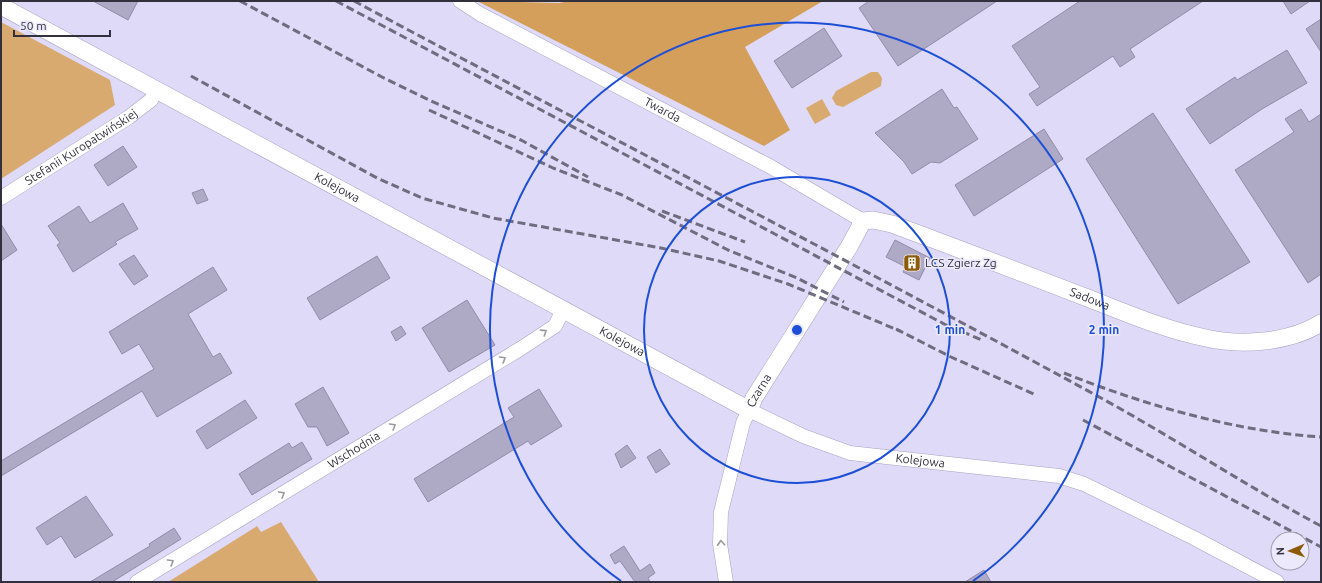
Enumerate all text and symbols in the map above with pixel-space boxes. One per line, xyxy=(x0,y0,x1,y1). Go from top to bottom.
scale bar xyxy=(14,12,110,38)
text: 50 m xyxy=(20,19,47,32)
street label: Twarda xyxy=(642,95,683,124)
street label: Stefanii Kuropatwińskiej xyxy=(22,106,140,187)
street label: Kolejowa xyxy=(313,170,362,205)
building icon: LCS Zgierz Zg xyxy=(902,253,922,273)
place label: LCS Zgierz Zg xyxy=(925,256,997,269)
street label: Sadowa xyxy=(1068,285,1112,312)
centre of rings xyxy=(790,323,804,337)
text: 1 min xyxy=(935,323,965,336)
text: 2 min xyxy=(1089,323,1119,336)
street label: Kolejowa xyxy=(598,324,647,359)
one-way arrow xyxy=(540,330,547,337)
one-way arrow xyxy=(499,356,506,363)
street label: Czarna xyxy=(744,371,774,409)
one-way arrow xyxy=(388,424,395,431)
street label: Wschodnia xyxy=(325,429,382,470)
street label: Kolejowa xyxy=(895,451,945,469)
one-way arrow xyxy=(277,492,284,499)
north arrow xyxy=(1270,531,1310,571)
one-way arrow xyxy=(716,540,725,546)
text: N xyxy=(1274,547,1286,556)
one-way arrow xyxy=(167,559,174,566)

